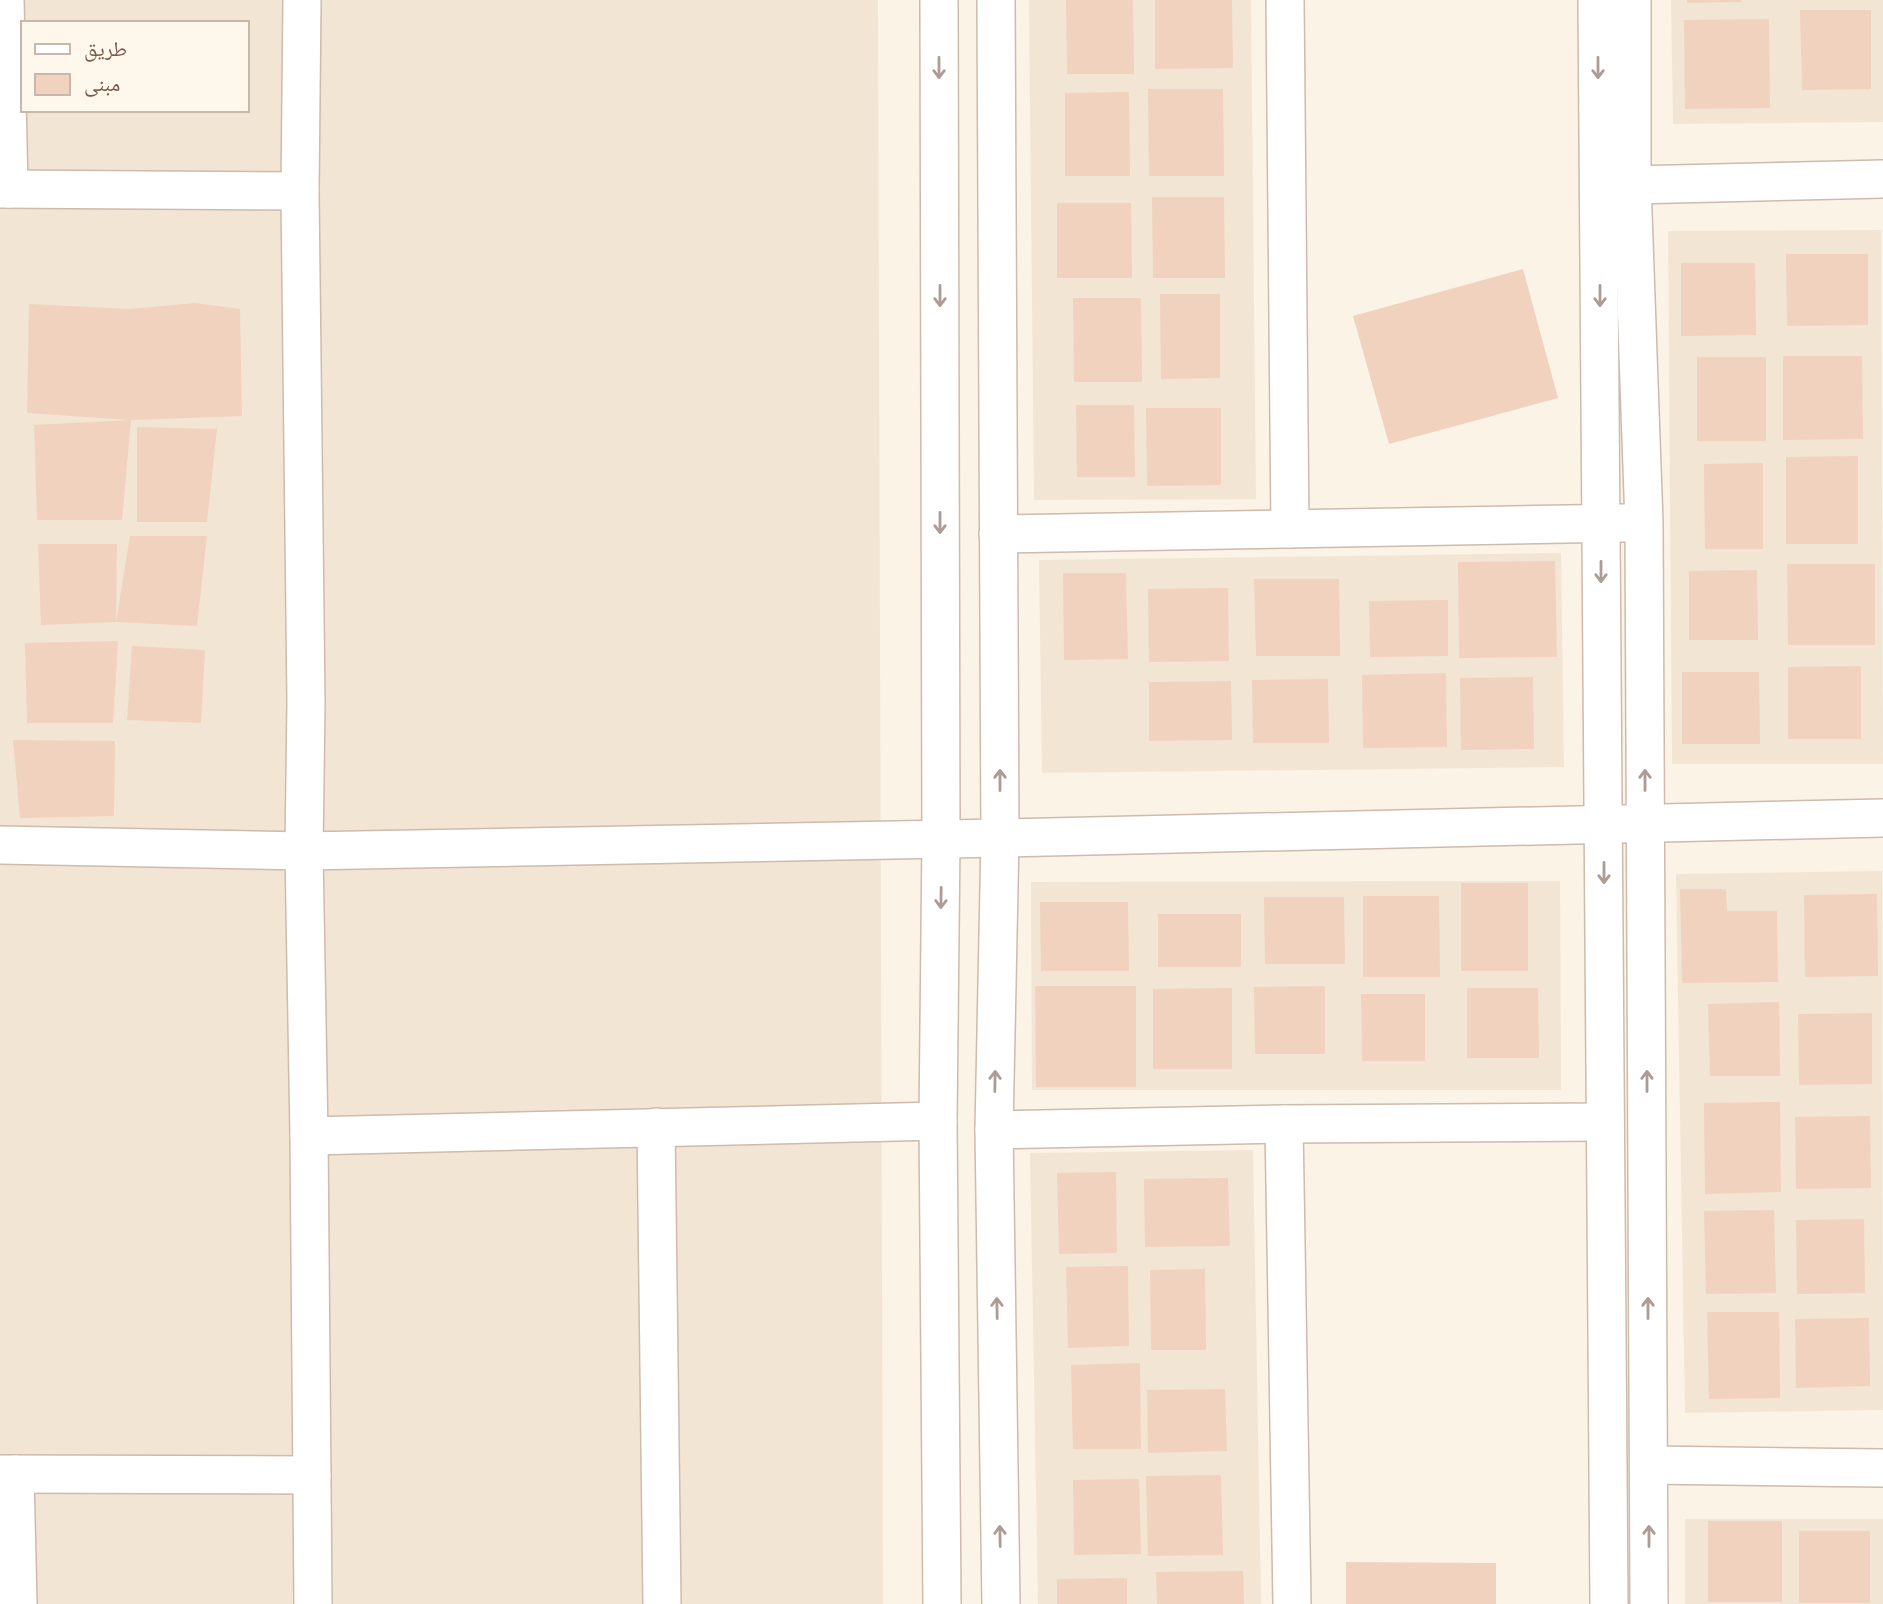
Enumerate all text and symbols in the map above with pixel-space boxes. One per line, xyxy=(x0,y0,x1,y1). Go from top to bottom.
legend xyxy=(21,21,248,112)
text: طريق xyxy=(84,35,127,62)
one-way arrow xyxy=(932,56,946,79)
one-way arrow xyxy=(1591,56,1605,79)
text: مبنى xyxy=(84,70,120,97)
one-way arrow xyxy=(933,284,947,307)
one-way arrow xyxy=(1593,284,1606,307)
one-way arrow xyxy=(933,511,947,534)
one-way arrow xyxy=(1595,560,1608,583)
one-way arrow xyxy=(993,769,1006,792)
one-way arrow xyxy=(1638,769,1652,792)
one-way arrow xyxy=(1597,861,1610,884)
one-way arrow xyxy=(934,886,948,909)
one-way arrow xyxy=(988,1070,1001,1093)
one-way arrow xyxy=(1640,1070,1653,1093)
one-way arrow xyxy=(990,1297,1003,1320)
one-way arrow xyxy=(1641,1297,1655,1320)
one-way arrow xyxy=(993,1525,1007,1548)
one-way arrow xyxy=(1642,1525,1656,1548)

